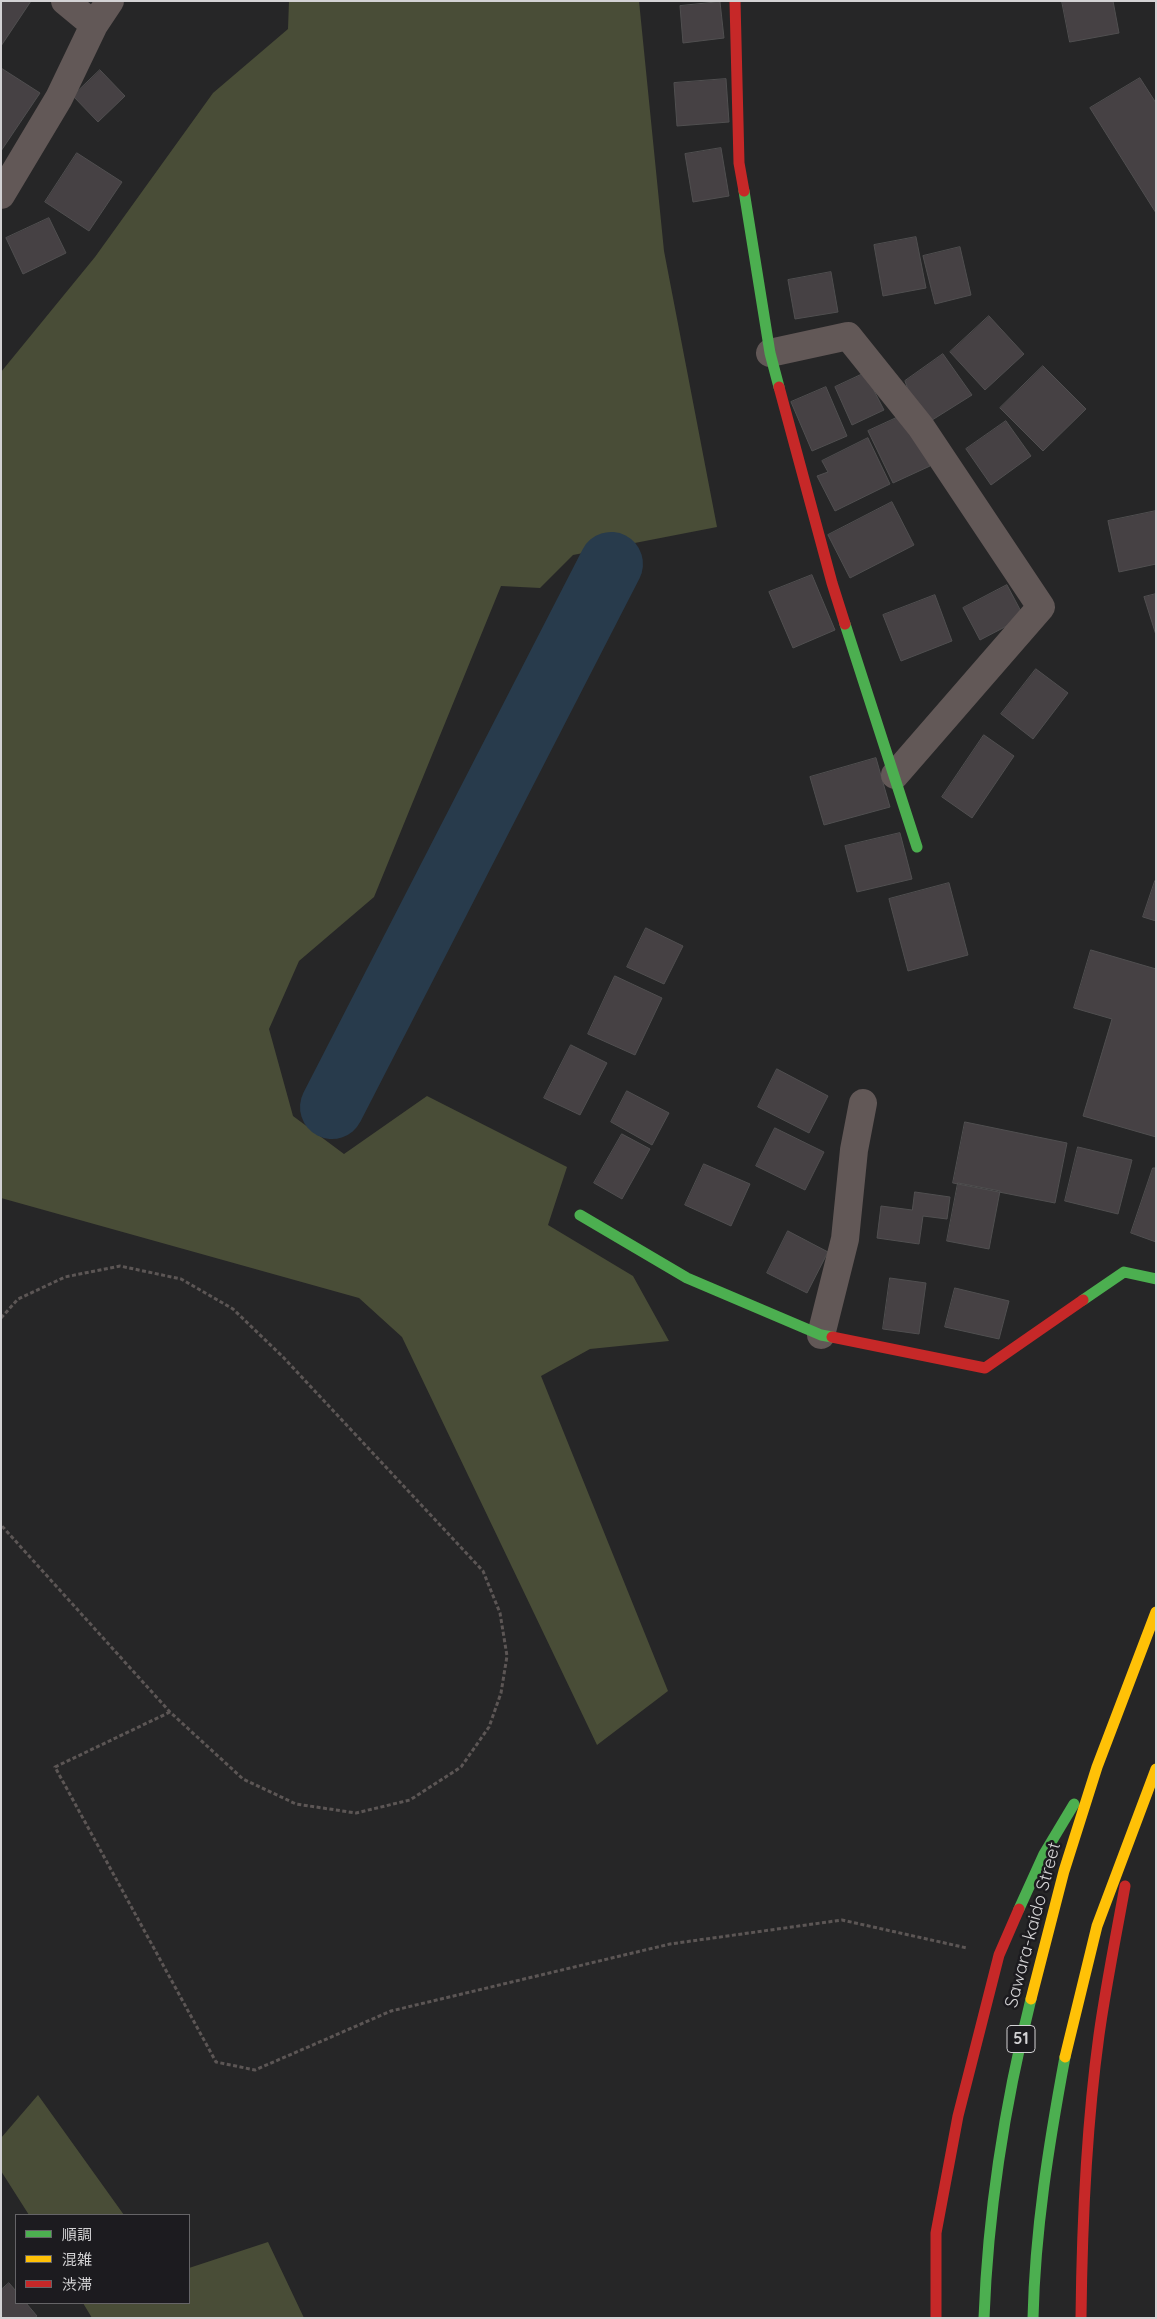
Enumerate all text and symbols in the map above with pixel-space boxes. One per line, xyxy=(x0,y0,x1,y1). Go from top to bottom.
street label: Sawara-kaido Street xyxy=(1001,1840,1065,2010)
road number: 51 xyxy=(1007,2026,1035,2052)
legend xyxy=(15,2214,190,2304)
text: 順調 xyxy=(62,2225,92,2244)
text: 混雑 xyxy=(62,2250,92,2269)
text: 渋滞 xyxy=(62,2275,92,2294)

